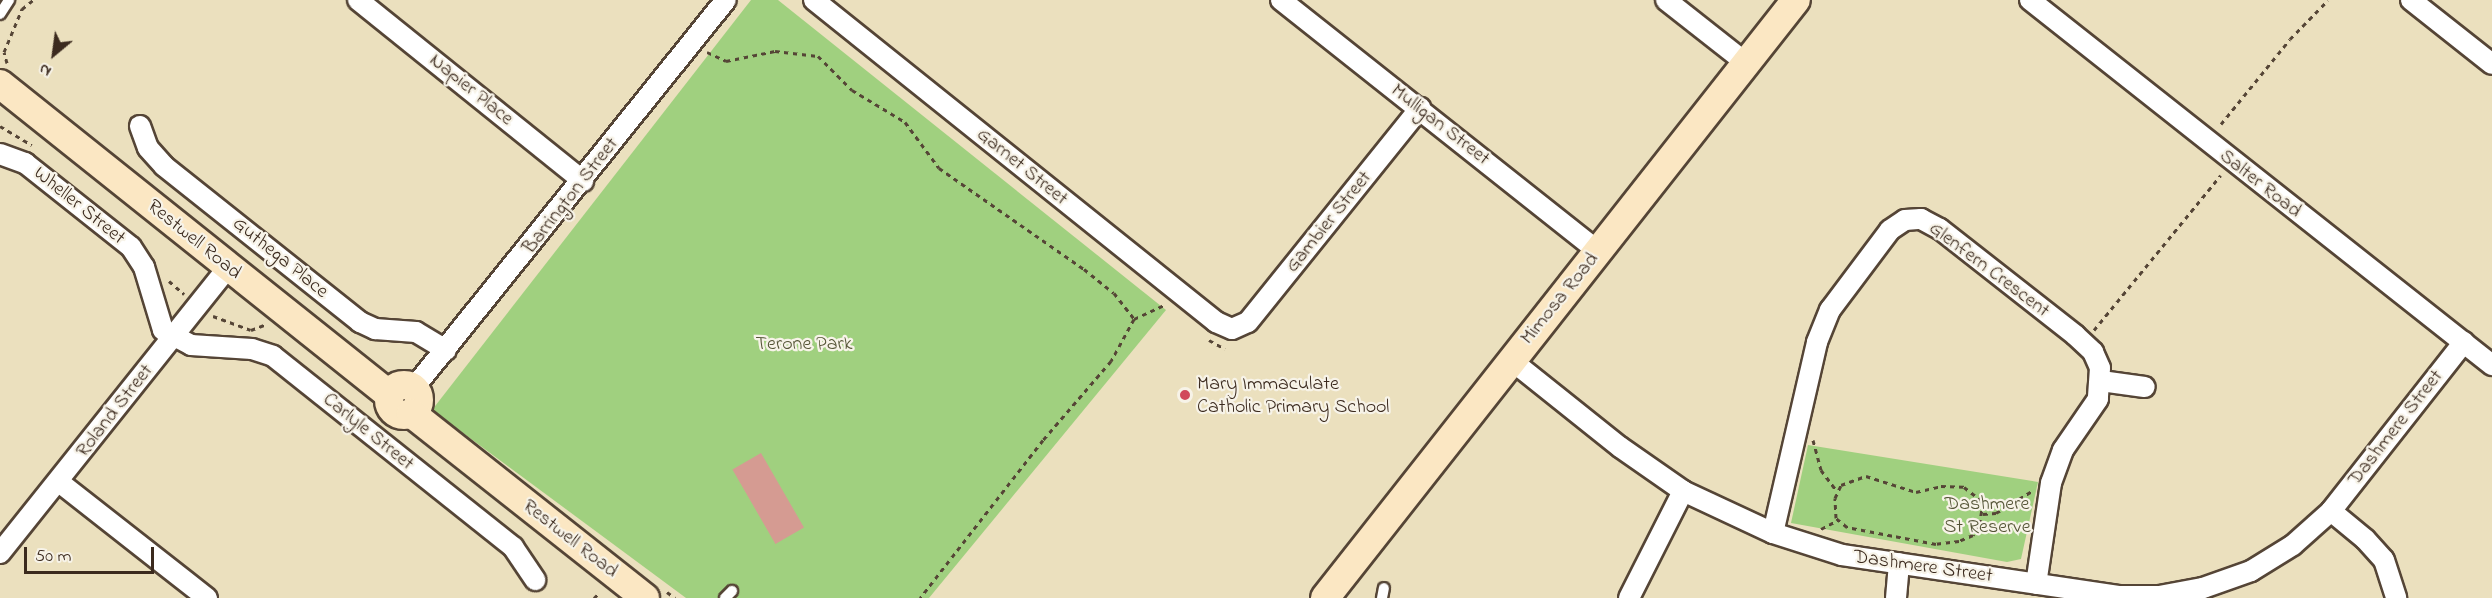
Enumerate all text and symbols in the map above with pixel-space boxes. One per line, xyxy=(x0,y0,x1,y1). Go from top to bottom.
north arrow xyxy=(24,24,84,84)
street label: Napier Place xyxy=(424,49,518,131)
text: N xyxy=(35,57,56,83)
street label: Mulligan Street xyxy=(1386,79,1494,171)
street label: Garnet Street xyxy=(972,123,1072,211)
street label: Barrington Street xyxy=(518,133,624,259)
street label: Salter Road xyxy=(2214,145,2306,223)
street label: Wheller Street xyxy=(28,162,130,250)
street label: Gambier Street xyxy=(1281,166,1377,278)
street label: Restwell Road xyxy=(142,195,246,285)
street label: Guthega Place xyxy=(227,212,333,304)
street label: Glenfern Crescent xyxy=(1924,217,2054,323)
street label: Mimosa Road xyxy=(1516,248,1604,350)
park label: Terone Park xyxy=(756,332,852,356)
street label: Roland Street xyxy=(71,360,159,462)
street label: Dashmere Street xyxy=(2343,365,2449,491)
place label: Mary Immaculate Catholic Primary School xyxy=(1197,372,1389,419)
street label: Carlyle Street xyxy=(318,388,418,476)
marker: Mary Immaculate Catholic Primary School xyxy=(1178,388,1192,402)
park label: Dashmere St Reserve xyxy=(1943,492,2031,539)
street label: Restwell Road xyxy=(518,494,622,584)
scale bar xyxy=(27,535,158,573)
text: 50 m xyxy=(35,544,72,570)
street label: Dashmere Street xyxy=(1852,545,1994,589)

